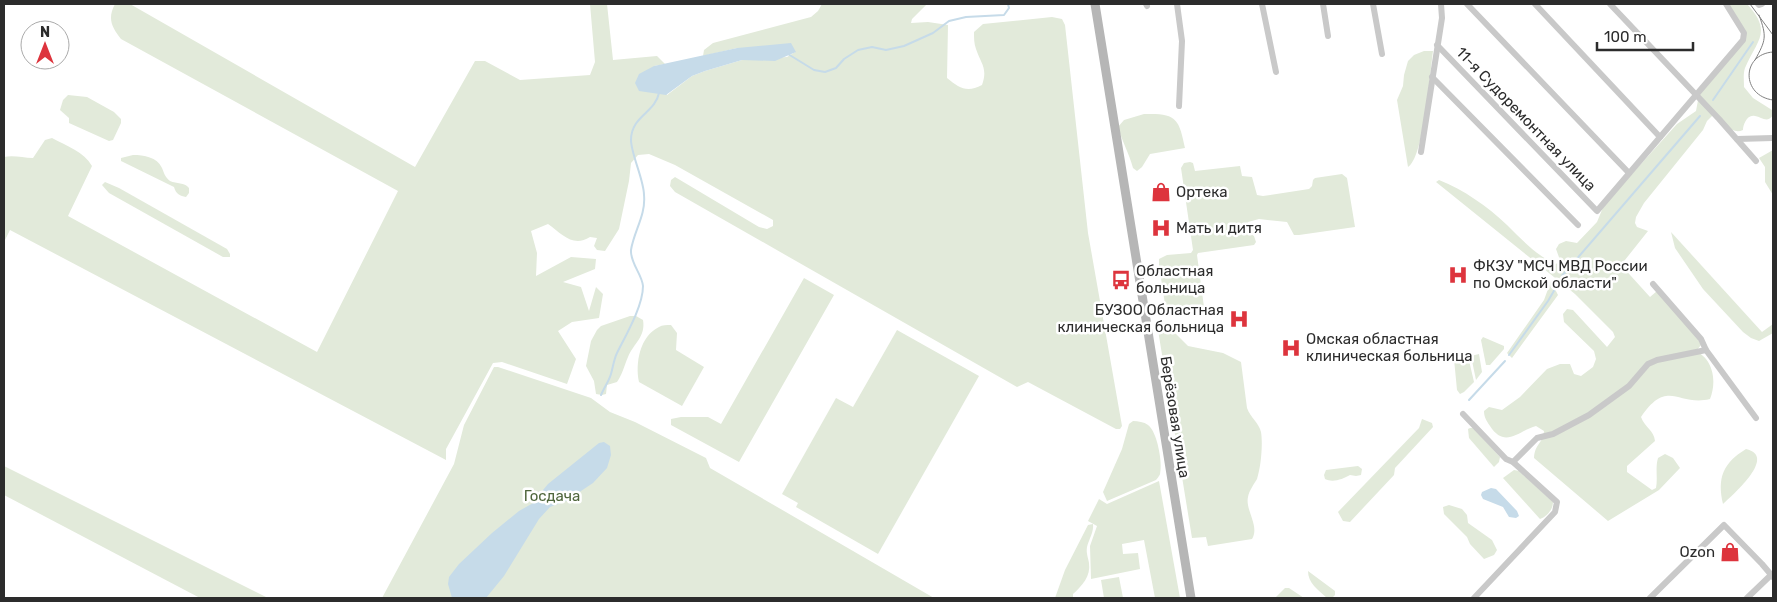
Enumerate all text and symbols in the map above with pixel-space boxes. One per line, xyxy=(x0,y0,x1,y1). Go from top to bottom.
north arrow xyxy=(20,20,70,70)
scale bar xyxy=(1597,20,1693,52)
text: N xyxy=(40,24,50,41)
text: 100 m xyxy=(1604,28,1646,46)
street label: 11-я Судоремонтная улица xyxy=(1452,43,1600,195)
shop icon: Ортека xyxy=(1150,181,1172,203)
place label: Ортека xyxy=(1176,183,1228,201)
hospital icon: Мать и дитя xyxy=(1150,217,1172,239)
place label: Мать и дитя xyxy=(1176,219,1262,237)
place label: ФКЗУ "МСЧ МВД России по Омской области" xyxy=(1473,257,1648,292)
place label: Областная больница xyxy=(1136,262,1213,297)
hospital icon: ФКЗУ "МСЧ МВД России по Омской области" xyxy=(1447,264,1469,286)
bus stop icon: Областная больница xyxy=(1110,269,1132,291)
place label: БУЗОО Областная клиническая больница xyxy=(1058,301,1224,336)
hospital icon: БУЗОО Областная клиническая больница xyxy=(1228,308,1250,330)
place label: Омская областная клиническая больница xyxy=(1306,330,1472,365)
hospital icon: Омская областная клиническая больница xyxy=(1280,337,1302,359)
street label: Берёзовая улица xyxy=(1156,355,1194,479)
park label: Госдача xyxy=(524,487,580,505)
shop icon: Ozon xyxy=(1719,541,1741,563)
place label: Ozon xyxy=(1680,543,1715,561)

